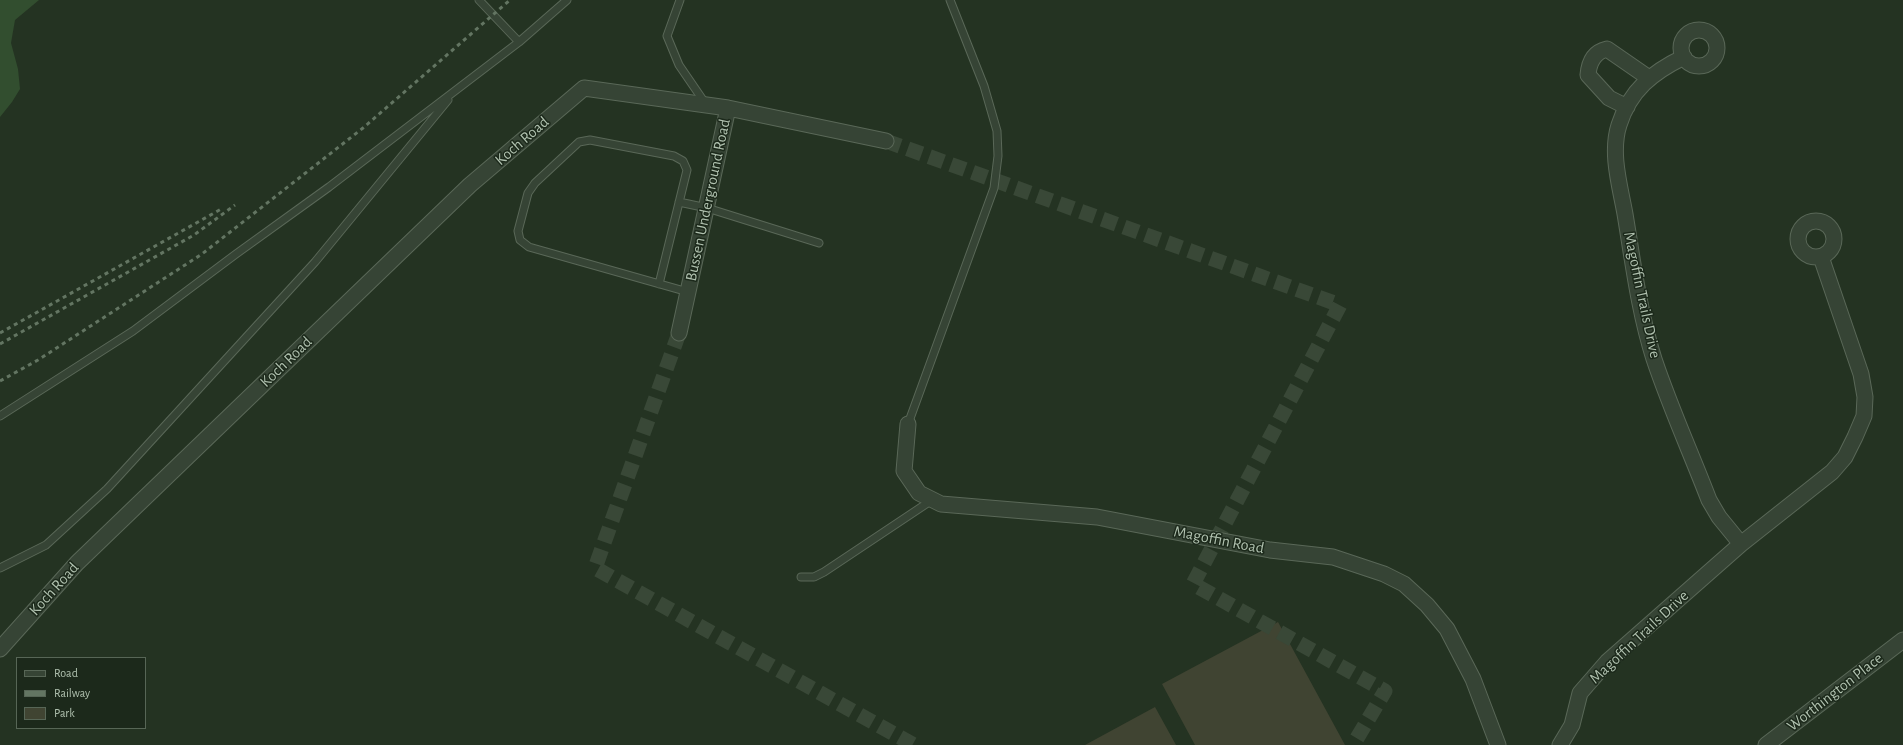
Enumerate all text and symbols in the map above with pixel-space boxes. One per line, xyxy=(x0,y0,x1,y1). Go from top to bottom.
street label: Koch Road xyxy=(491,112,553,170)
street label: Bussen Underground Road xyxy=(681,117,735,283)
street label: Magoffin Trails Drive xyxy=(1619,230,1665,360)
street label: Koch Road xyxy=(256,332,316,392)
street label: Magoffin Road xyxy=(1172,522,1266,558)
street label: Koch Road xyxy=(25,558,83,620)
street label: Magoffin Trails Drive xyxy=(1585,586,1693,688)
street label: Worthington Place xyxy=(1783,649,1887,735)
legend xyxy=(16,657,146,729)
text: Road xyxy=(54,667,78,679)
text: Railway xyxy=(54,687,90,699)
text: Park xyxy=(54,707,75,719)

